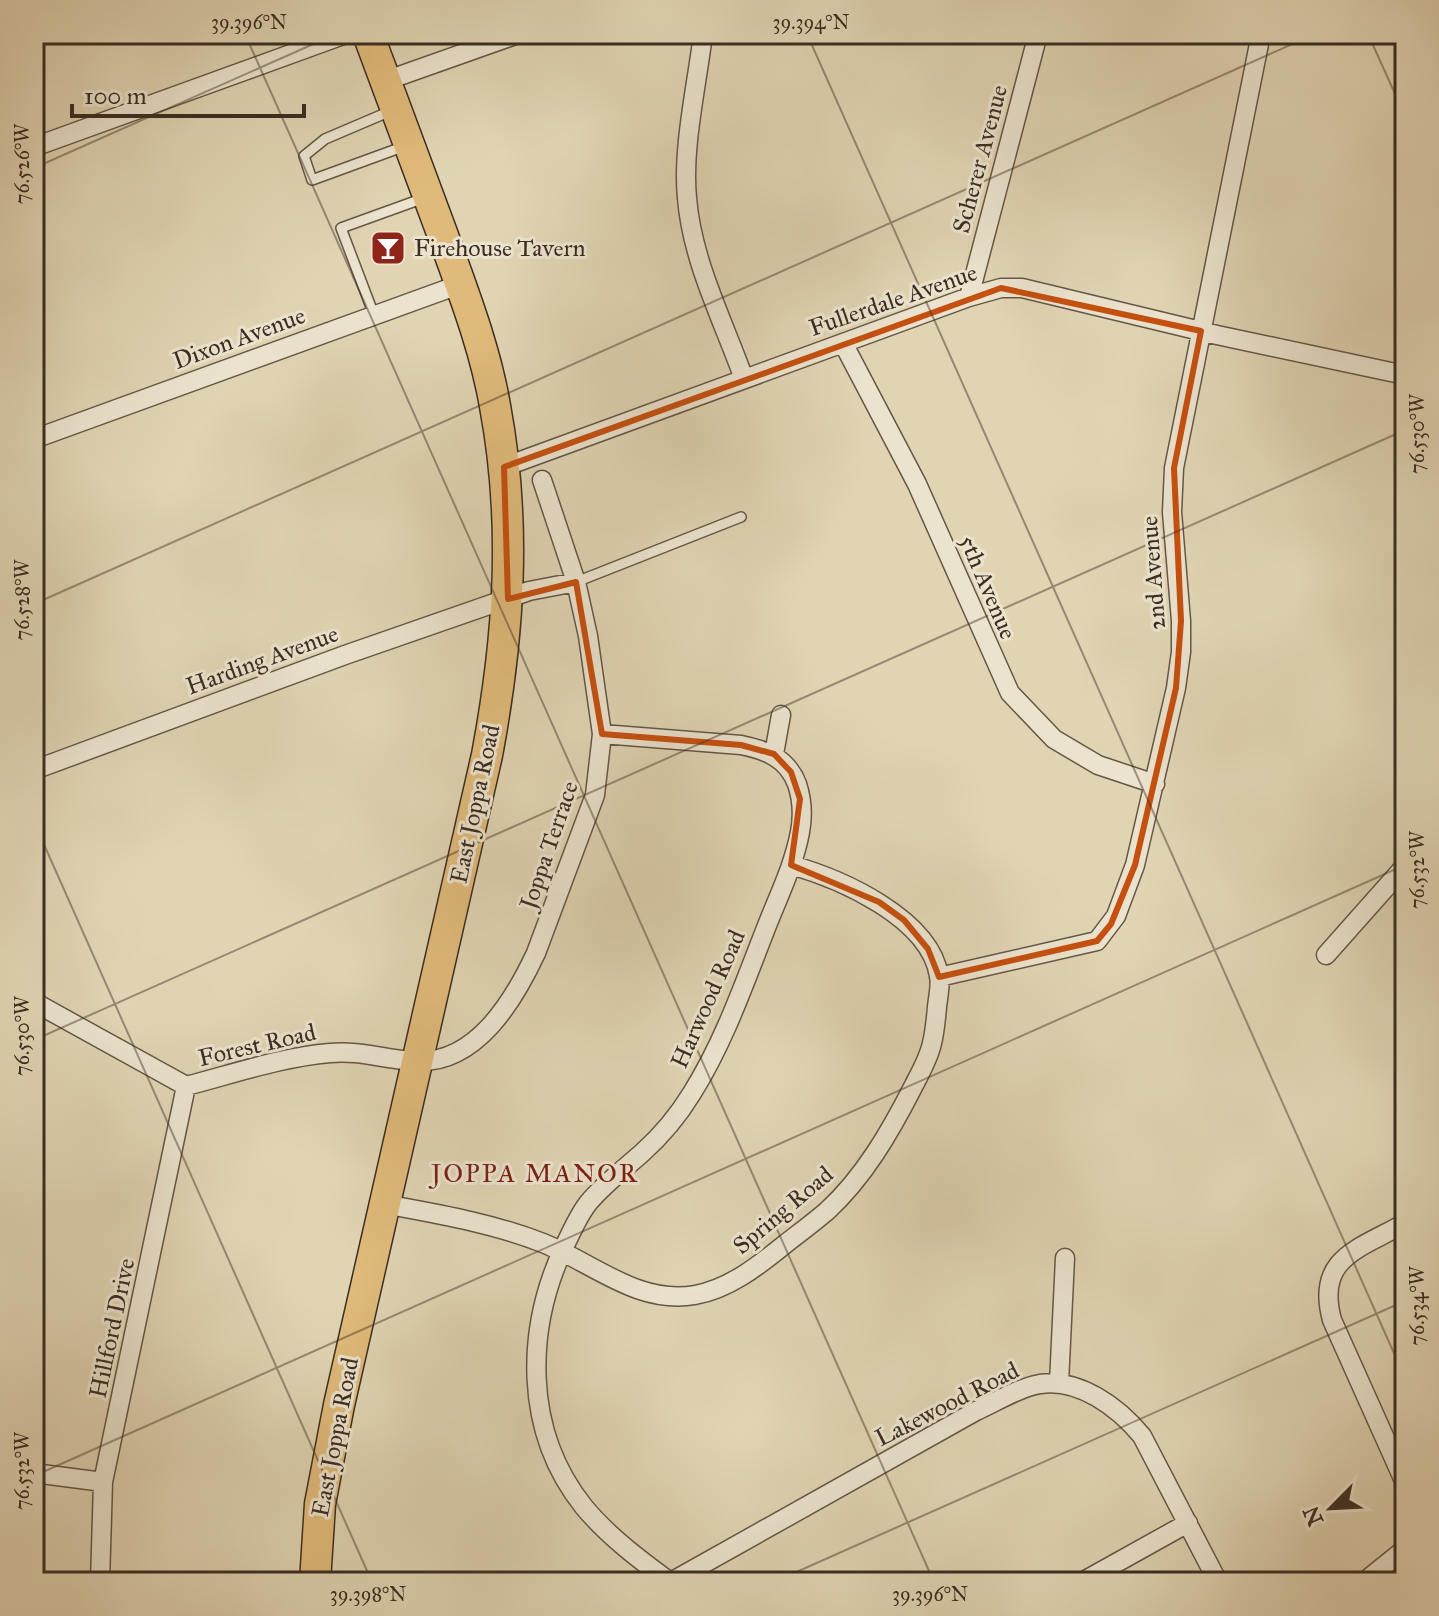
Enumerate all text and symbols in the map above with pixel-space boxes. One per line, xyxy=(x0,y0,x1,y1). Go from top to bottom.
text: 39.396°N xyxy=(211,10,287,34)
text: 39.394°N xyxy=(773,10,850,34)
scale bar xyxy=(72,68,304,118)
text: 100 m xyxy=(84,81,147,111)
street label: Scherer Avenue xyxy=(946,82,1014,236)
text: 76.526°W xyxy=(10,123,34,204)
bar icon: Firehouse Tavern xyxy=(369,229,407,267)
place label: Firehouse Tavern xyxy=(414,233,585,263)
street label: Fullerdale Avenue xyxy=(805,257,981,343)
street label: Dixon Avenue xyxy=(169,300,309,376)
text: 76.530°W xyxy=(1405,393,1429,474)
street label: 2nd Avenue xyxy=(1134,515,1172,631)
street label: 5th Avenue xyxy=(953,530,1023,644)
text: 76.528°W xyxy=(10,559,34,640)
street label: Harding Avenue xyxy=(182,619,342,701)
street label: East Joppa Road xyxy=(444,722,506,886)
street label: Joppa Terrace xyxy=(512,777,585,916)
text: 76.532°W xyxy=(1405,830,1429,909)
street label: Harwood Road xyxy=(664,925,752,1073)
text: 76.530°W xyxy=(10,995,34,1076)
street label: Forest Road xyxy=(195,1017,319,1073)
district label: JOPPA MANOR xyxy=(428,1157,639,1189)
street label: Spring Road xyxy=(727,1159,839,1261)
street label: Hillford Drive xyxy=(83,1255,141,1401)
text: 76.534°W xyxy=(1405,1265,1429,1346)
street label: East Joppa Road xyxy=(305,1355,365,1519)
street label: Lakewood Road xyxy=(870,1355,1024,1453)
text: 76.532°W xyxy=(10,1431,34,1510)
north arrow xyxy=(1291,1468,1371,1548)
text: N xyxy=(1297,1502,1329,1530)
text: 39.398°N xyxy=(330,1582,406,1606)
text: 39.396°N xyxy=(892,1582,968,1606)

